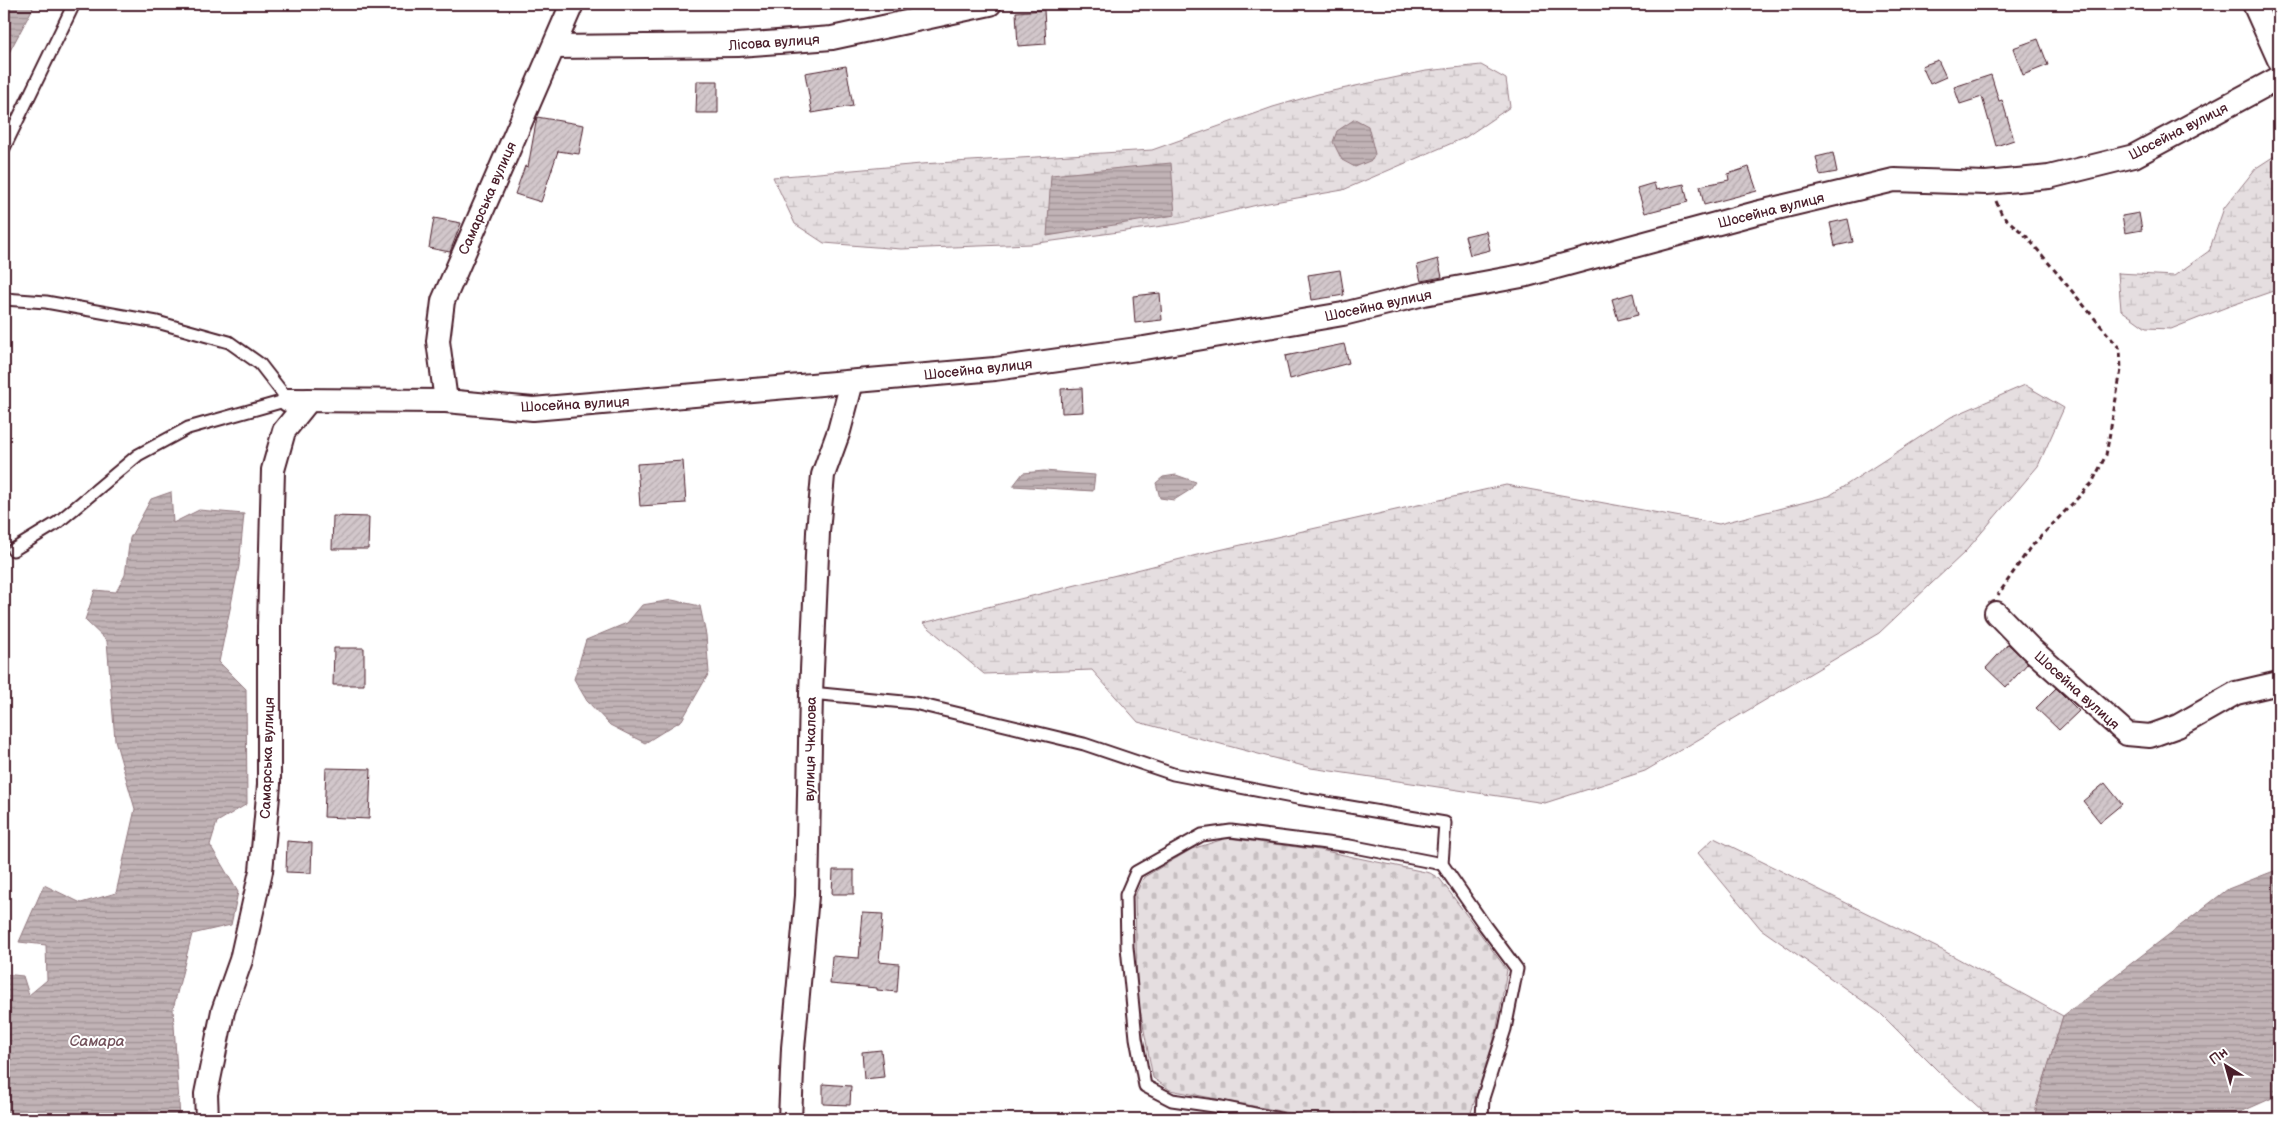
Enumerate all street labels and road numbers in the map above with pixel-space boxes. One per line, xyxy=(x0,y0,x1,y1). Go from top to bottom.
street label: Лісова вулиця xyxy=(727,31,820,54)
street label: Шосейна вулиця xyxy=(2126,99,2231,164)
street label: Самарська вулиця xyxy=(455,139,520,257)
street label: Шосейна вулиця xyxy=(1716,189,1826,232)
street label: Шосейна вулиця xyxy=(1323,286,1433,325)
street label: Шосейна вулиця xyxy=(923,355,1033,384)
street label: Шосейна вулиця xyxy=(520,393,630,416)
street label: Шосейна вулиця xyxy=(2030,648,2123,733)
street label: вулиця Чкалова xyxy=(801,696,820,802)
street label: Самарська вулиця xyxy=(257,697,278,819)

